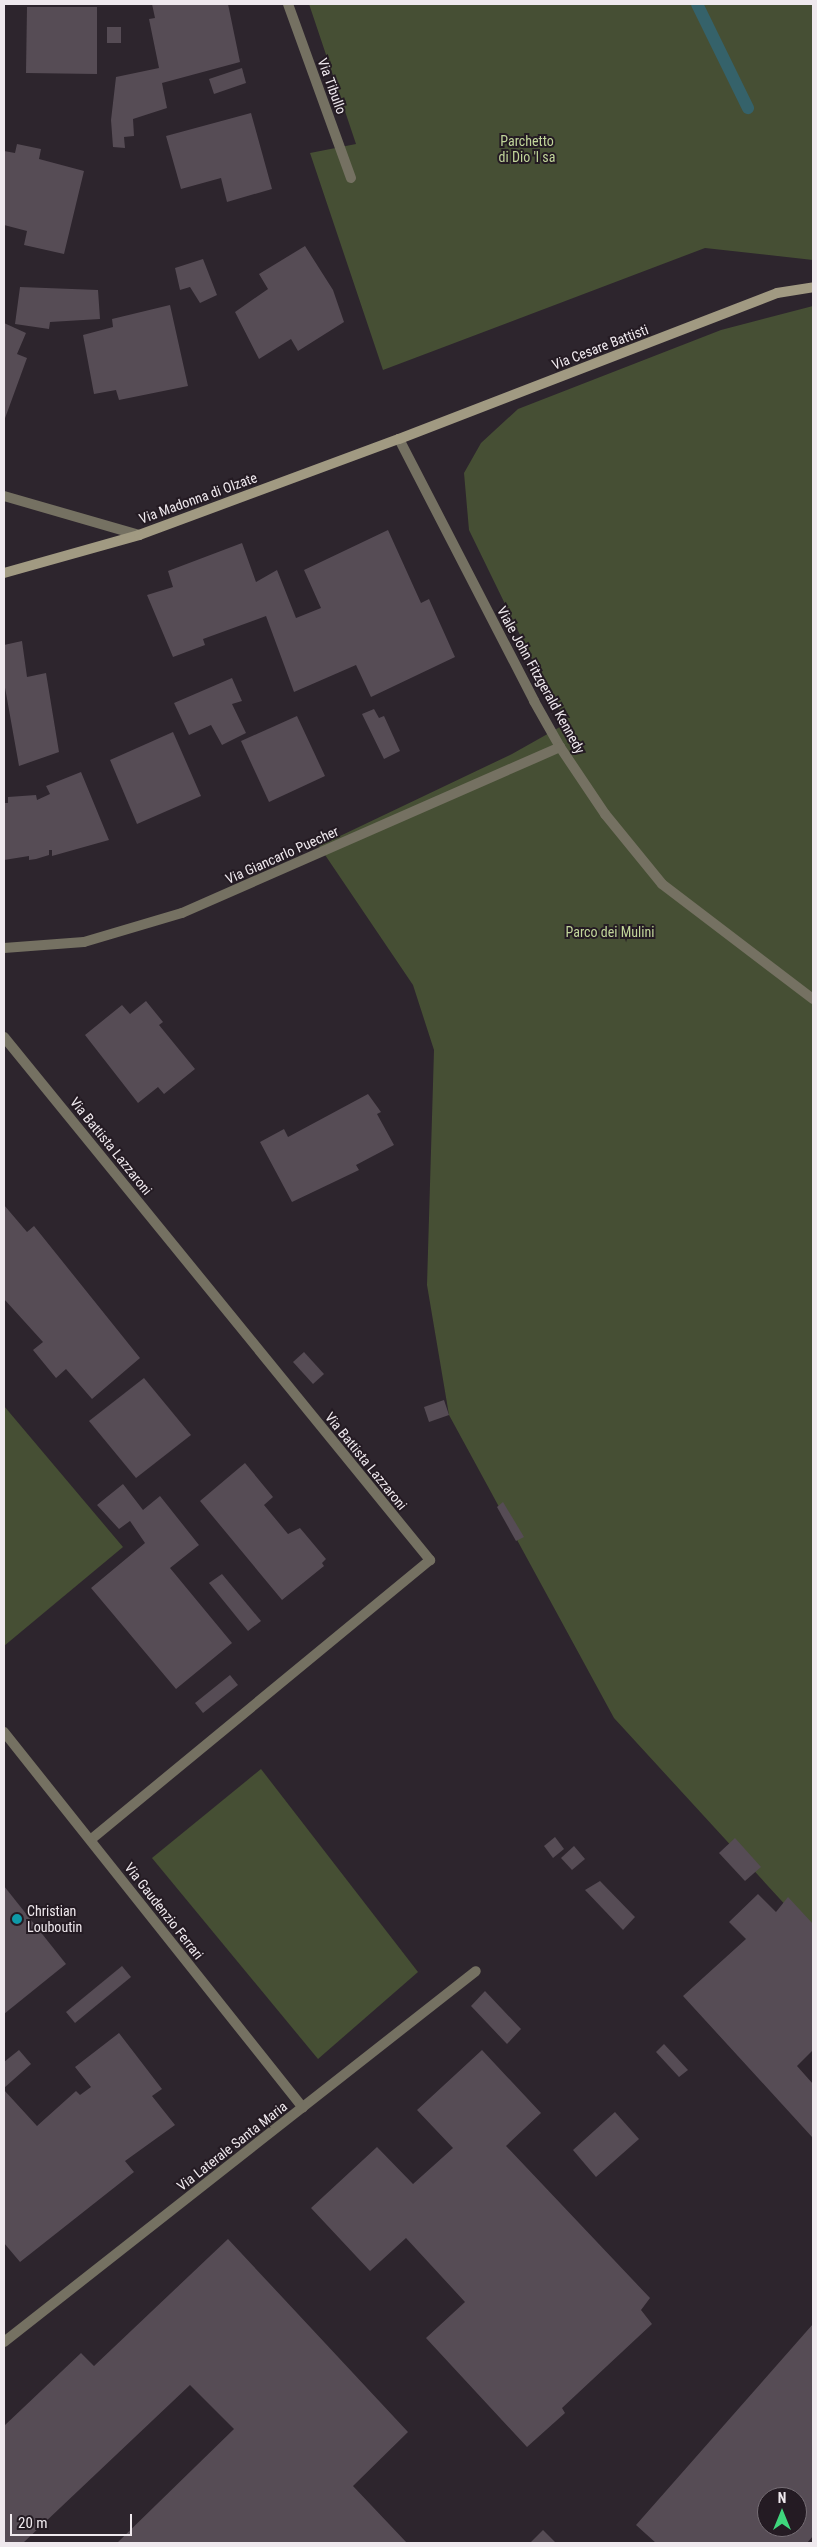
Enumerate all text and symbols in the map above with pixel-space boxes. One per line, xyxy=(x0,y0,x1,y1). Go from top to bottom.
street label: Via Tibullo xyxy=(314,56,350,116)
park label: Parchetto di Dio 'l sa xyxy=(499,133,555,166)
street label: Via Cesare Battisti xyxy=(549,321,651,373)
street label: Via Madonna di Olzate xyxy=(137,469,259,527)
street label: Viale John Fitzgerald Kennedy xyxy=(493,603,589,757)
street label: Via Giancarlo Puecher xyxy=(223,823,341,887)
park label: Parco dei Mulini xyxy=(566,924,654,940)
street label: Via Battista Lazzaroni xyxy=(66,1094,156,1198)
street label: Via Battista Lazzaroni xyxy=(321,1409,411,1513)
street label: Via Gaudenzio Ferrari xyxy=(121,1859,207,1963)
place label: Christian Louboutin xyxy=(27,1903,82,1935)
marker: Christian Louboutin xyxy=(11,1913,23,1925)
street label: Via Laterale Santa Maria xyxy=(174,2098,290,2194)
north arrow xyxy=(757,2487,807,2537)
text: N xyxy=(778,2490,786,2506)
scale bar xyxy=(12,2504,135,2536)
text: 20 m xyxy=(18,2514,48,2532)

